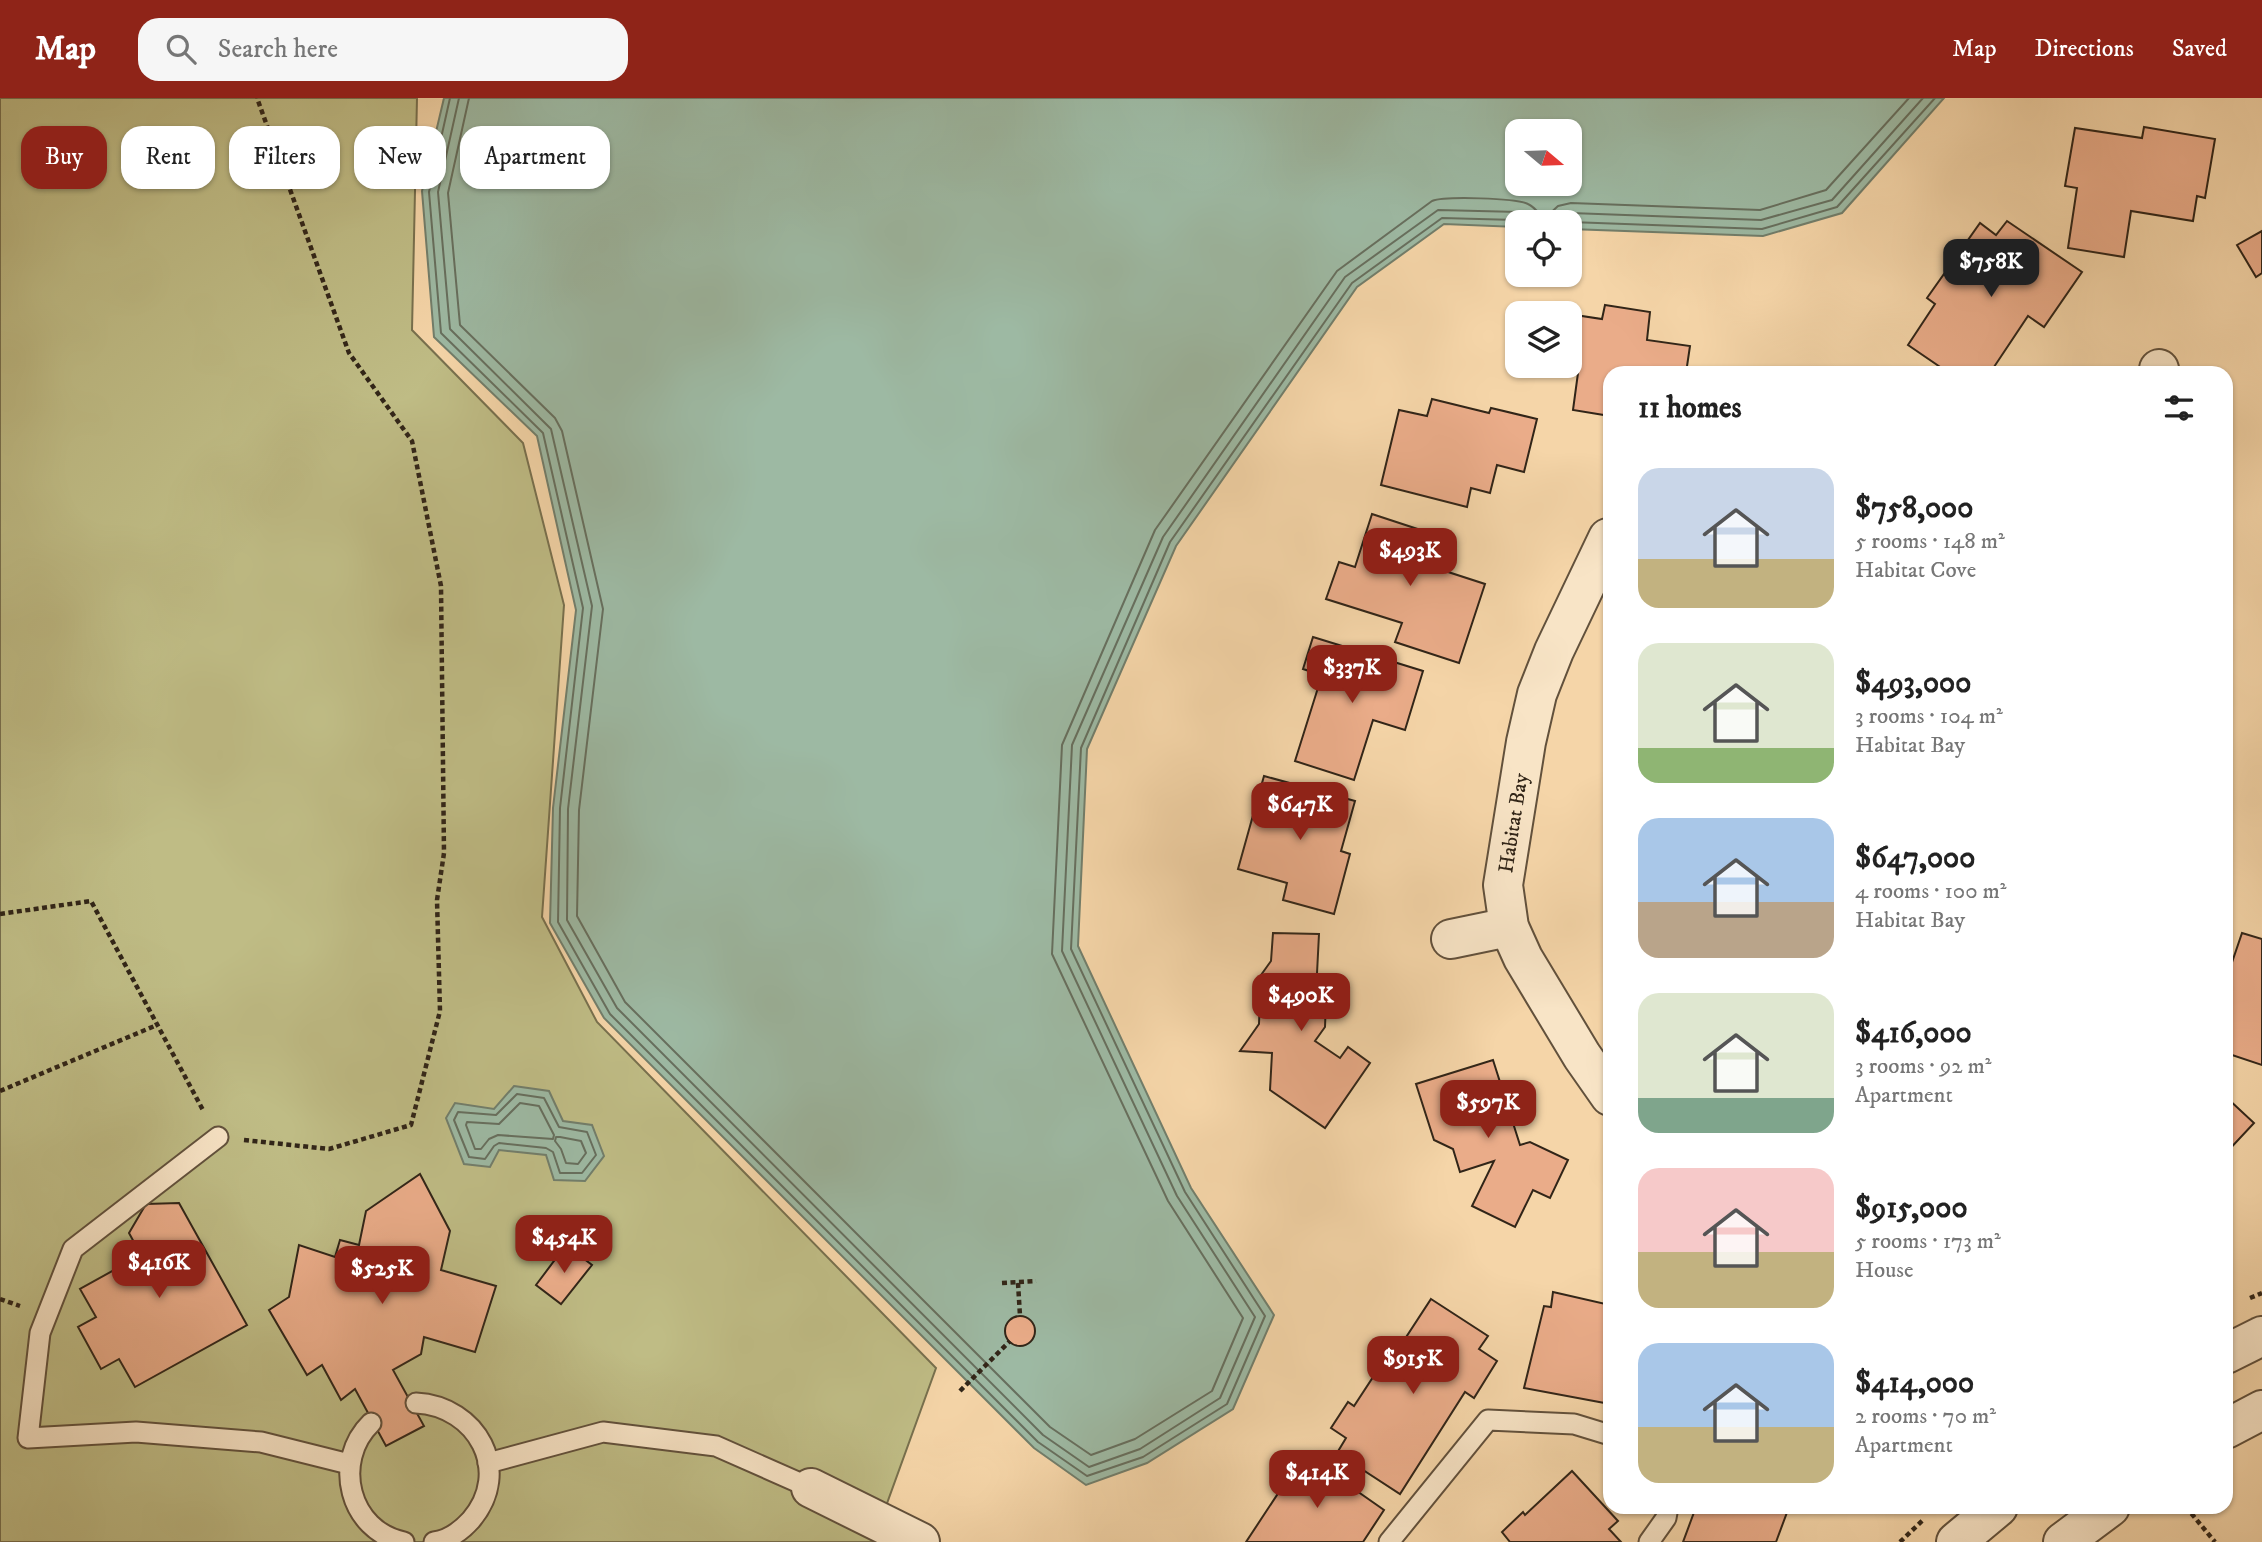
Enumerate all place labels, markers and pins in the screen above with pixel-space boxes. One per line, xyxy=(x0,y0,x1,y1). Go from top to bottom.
pin: $758K xyxy=(1942,240,2040,299)
pin: $493K xyxy=(1361,528,1459,588)
pin: $337K xyxy=(1303,646,1401,705)
pin: $647K xyxy=(1251,782,1349,842)
pin: $490K xyxy=(1252,974,1350,1033)
pin: $597K xyxy=(1439,1080,1537,1140)
pin: $454K xyxy=(515,1216,613,1275)
pin: $416K xyxy=(110,1240,208,1300)
pin: $525K xyxy=(333,1246,431,1306)
pin: $915K xyxy=(1364,1336,1462,1396)
pin: $414K xyxy=(1268,1450,1366,1510)

